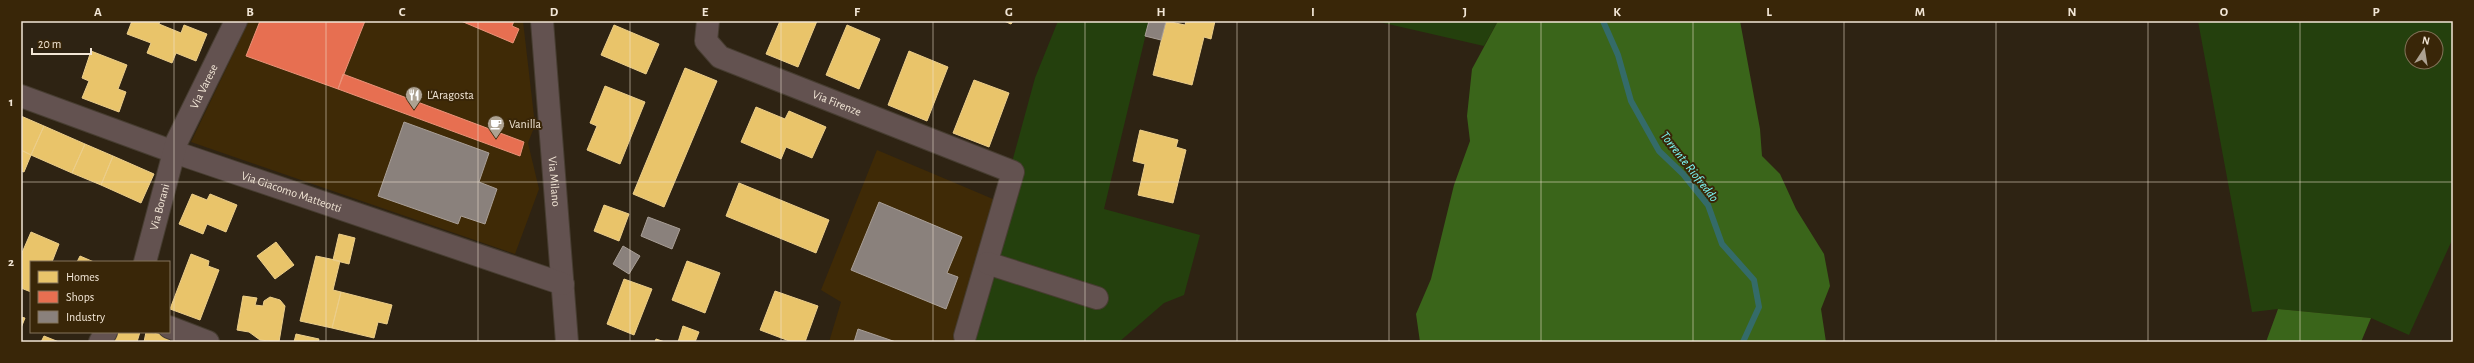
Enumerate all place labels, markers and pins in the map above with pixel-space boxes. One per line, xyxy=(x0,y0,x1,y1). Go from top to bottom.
restaurant icon: L'Aragosta xyxy=(404,85,424,110)
place label: L'Aragosta xyxy=(427,89,474,101)
cafe icon: Vanilla xyxy=(486,114,506,139)
place label: Vanilla xyxy=(509,118,542,130)

